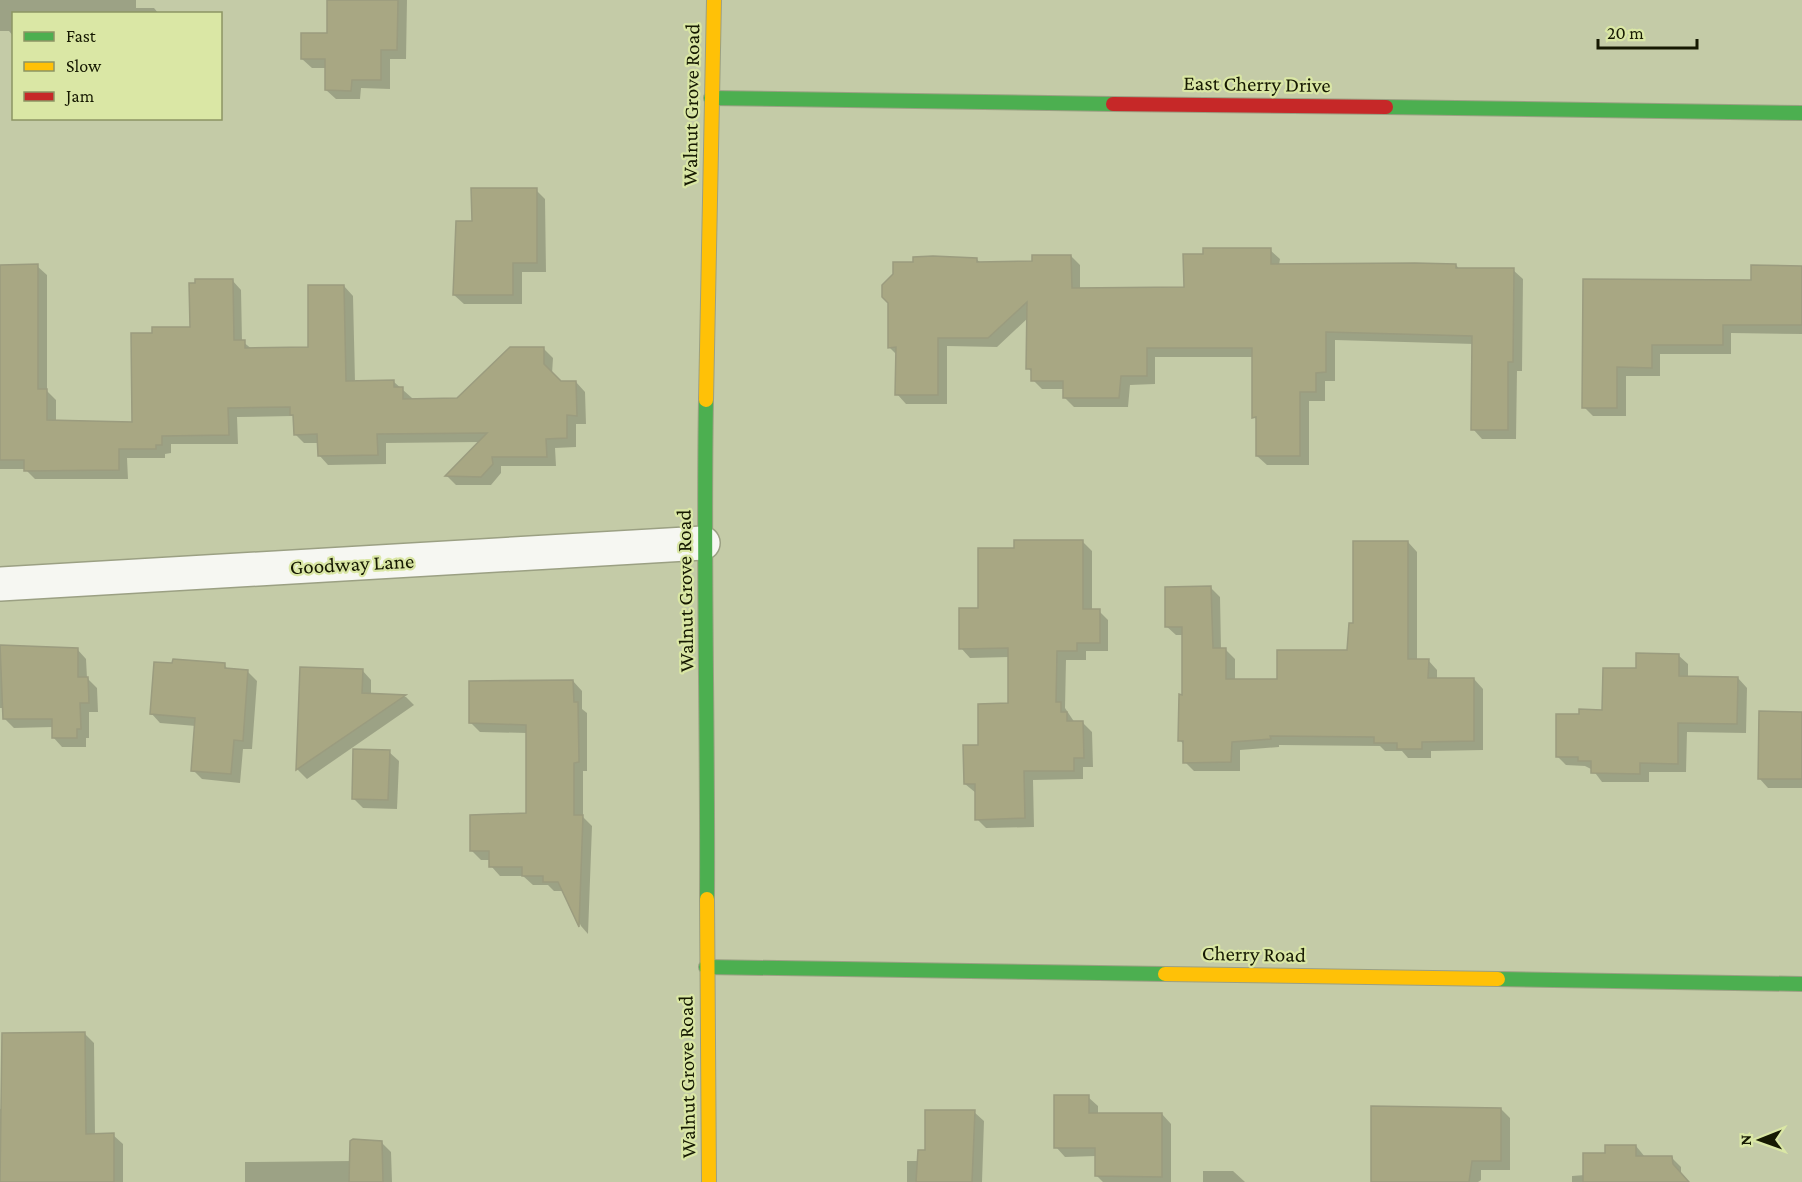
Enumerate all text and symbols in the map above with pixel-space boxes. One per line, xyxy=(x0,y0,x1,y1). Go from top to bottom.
legend xyxy=(12,12,222,120)
scale bar xyxy=(1598,12,1697,50)
street label: Walnut Grove Road xyxy=(678,23,704,187)
text: 20 m xyxy=(1607,23,1644,43)
text: Fast xyxy=(66,26,97,46)
text: Slow xyxy=(66,56,102,76)
street label: East Cherry Drive xyxy=(1183,71,1331,97)
text: Jam xyxy=(64,86,95,106)
street label: Walnut Grove Road xyxy=(672,509,698,673)
street label: Goodway Lane xyxy=(289,549,415,579)
street label: Cherry Road xyxy=(1202,941,1306,967)
street label: Walnut Grove Road xyxy=(674,995,700,1159)
north arrow xyxy=(1730,1110,1790,1170)
text: N xyxy=(1737,1135,1754,1146)

